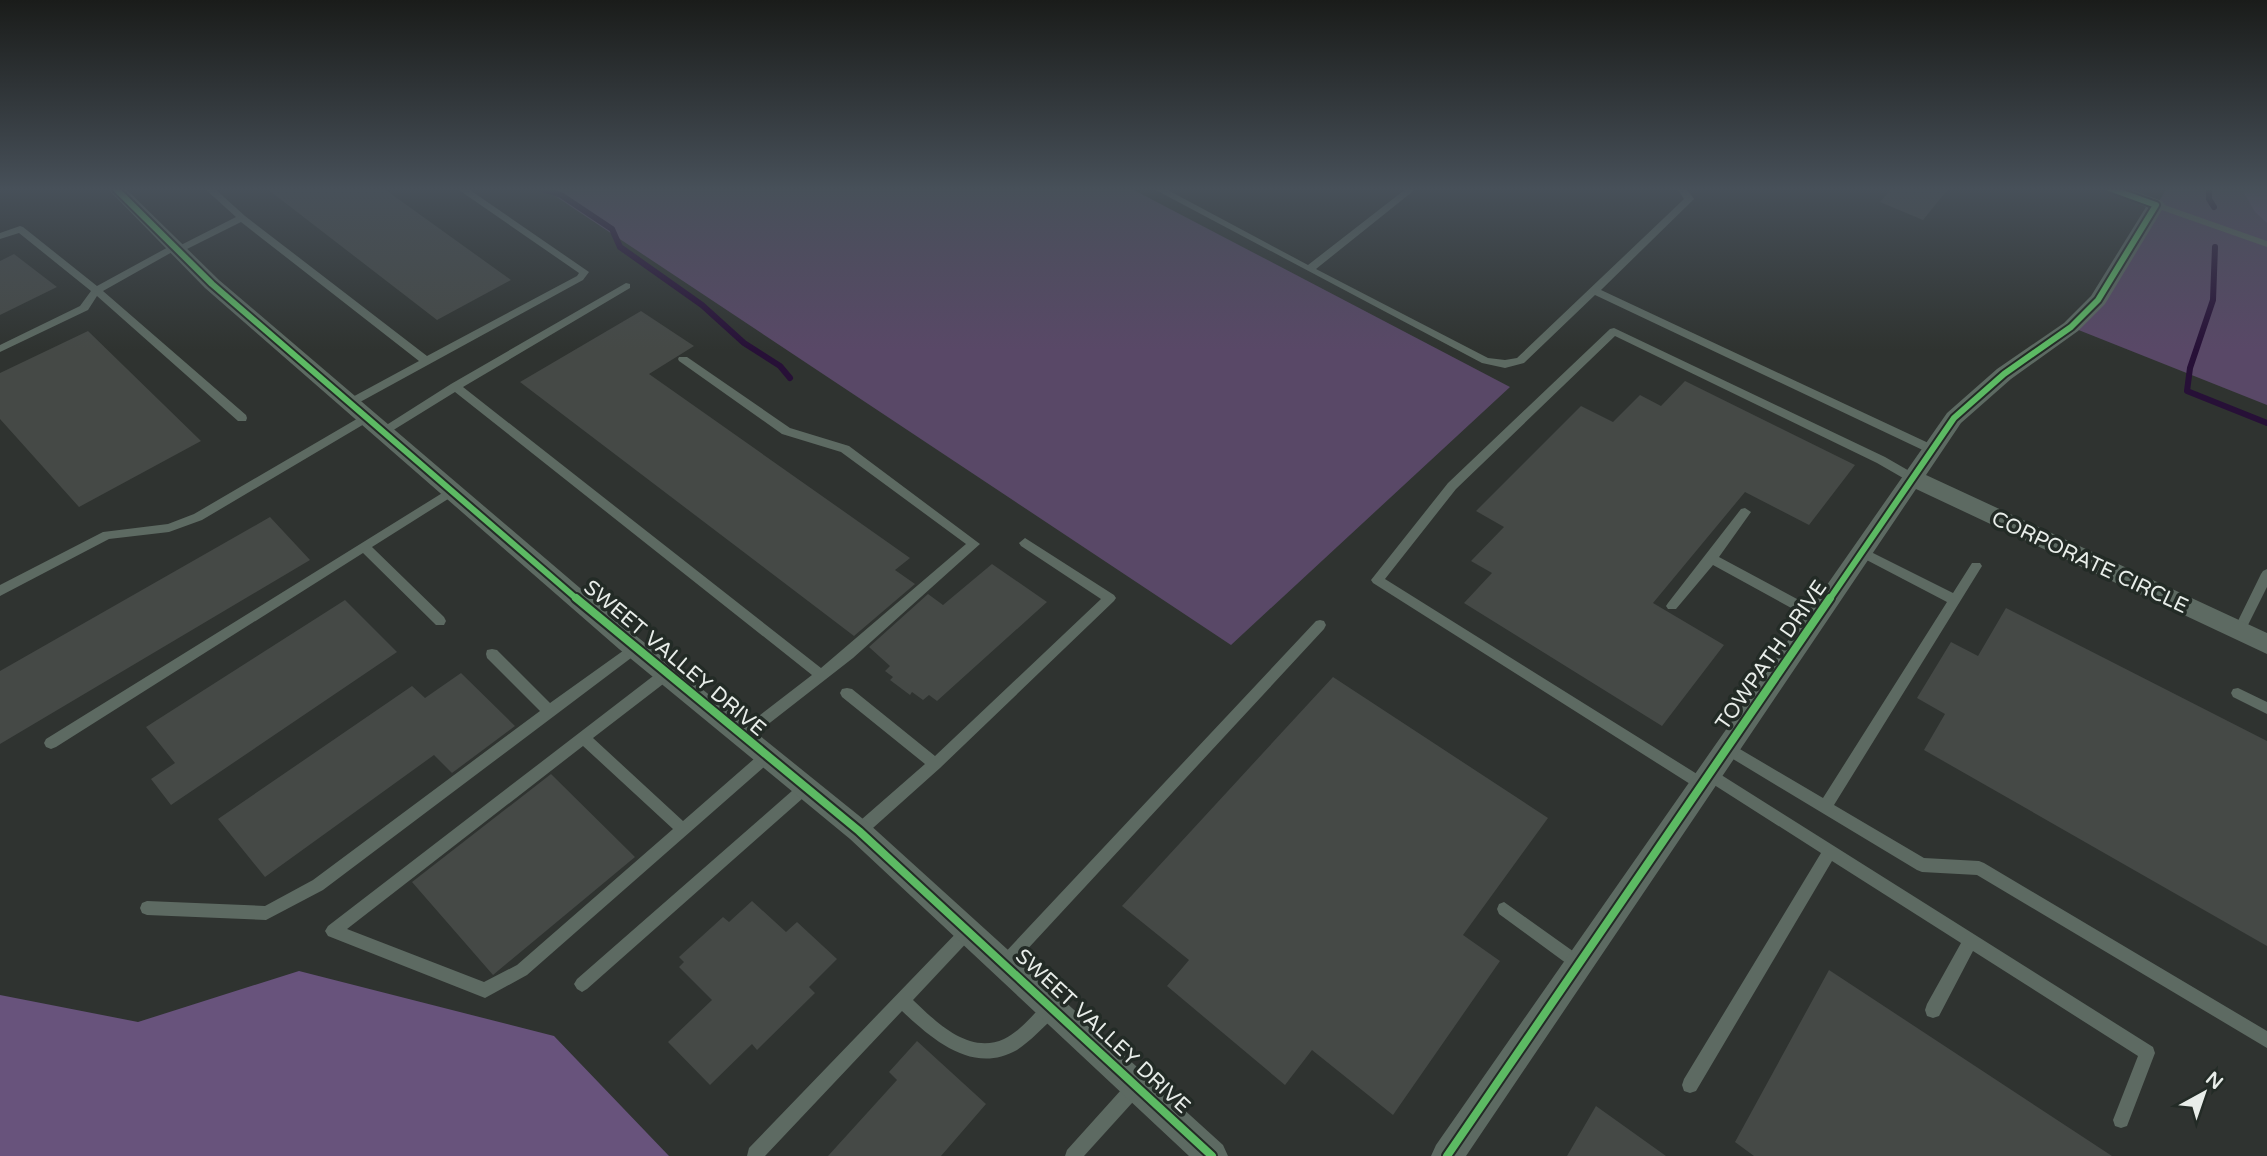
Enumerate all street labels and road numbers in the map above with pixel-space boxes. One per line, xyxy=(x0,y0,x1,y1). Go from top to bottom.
street label: CORPORATE CIRCLE xyxy=(1988,506,2192,619)
street label: SWEET VALLEY DRIVE xyxy=(579,575,771,742)
street label: TOWPATH DRIVE xyxy=(1710,576,1832,735)
street label: SWEET VALLEY DRIVE xyxy=(1010,944,1195,1119)

